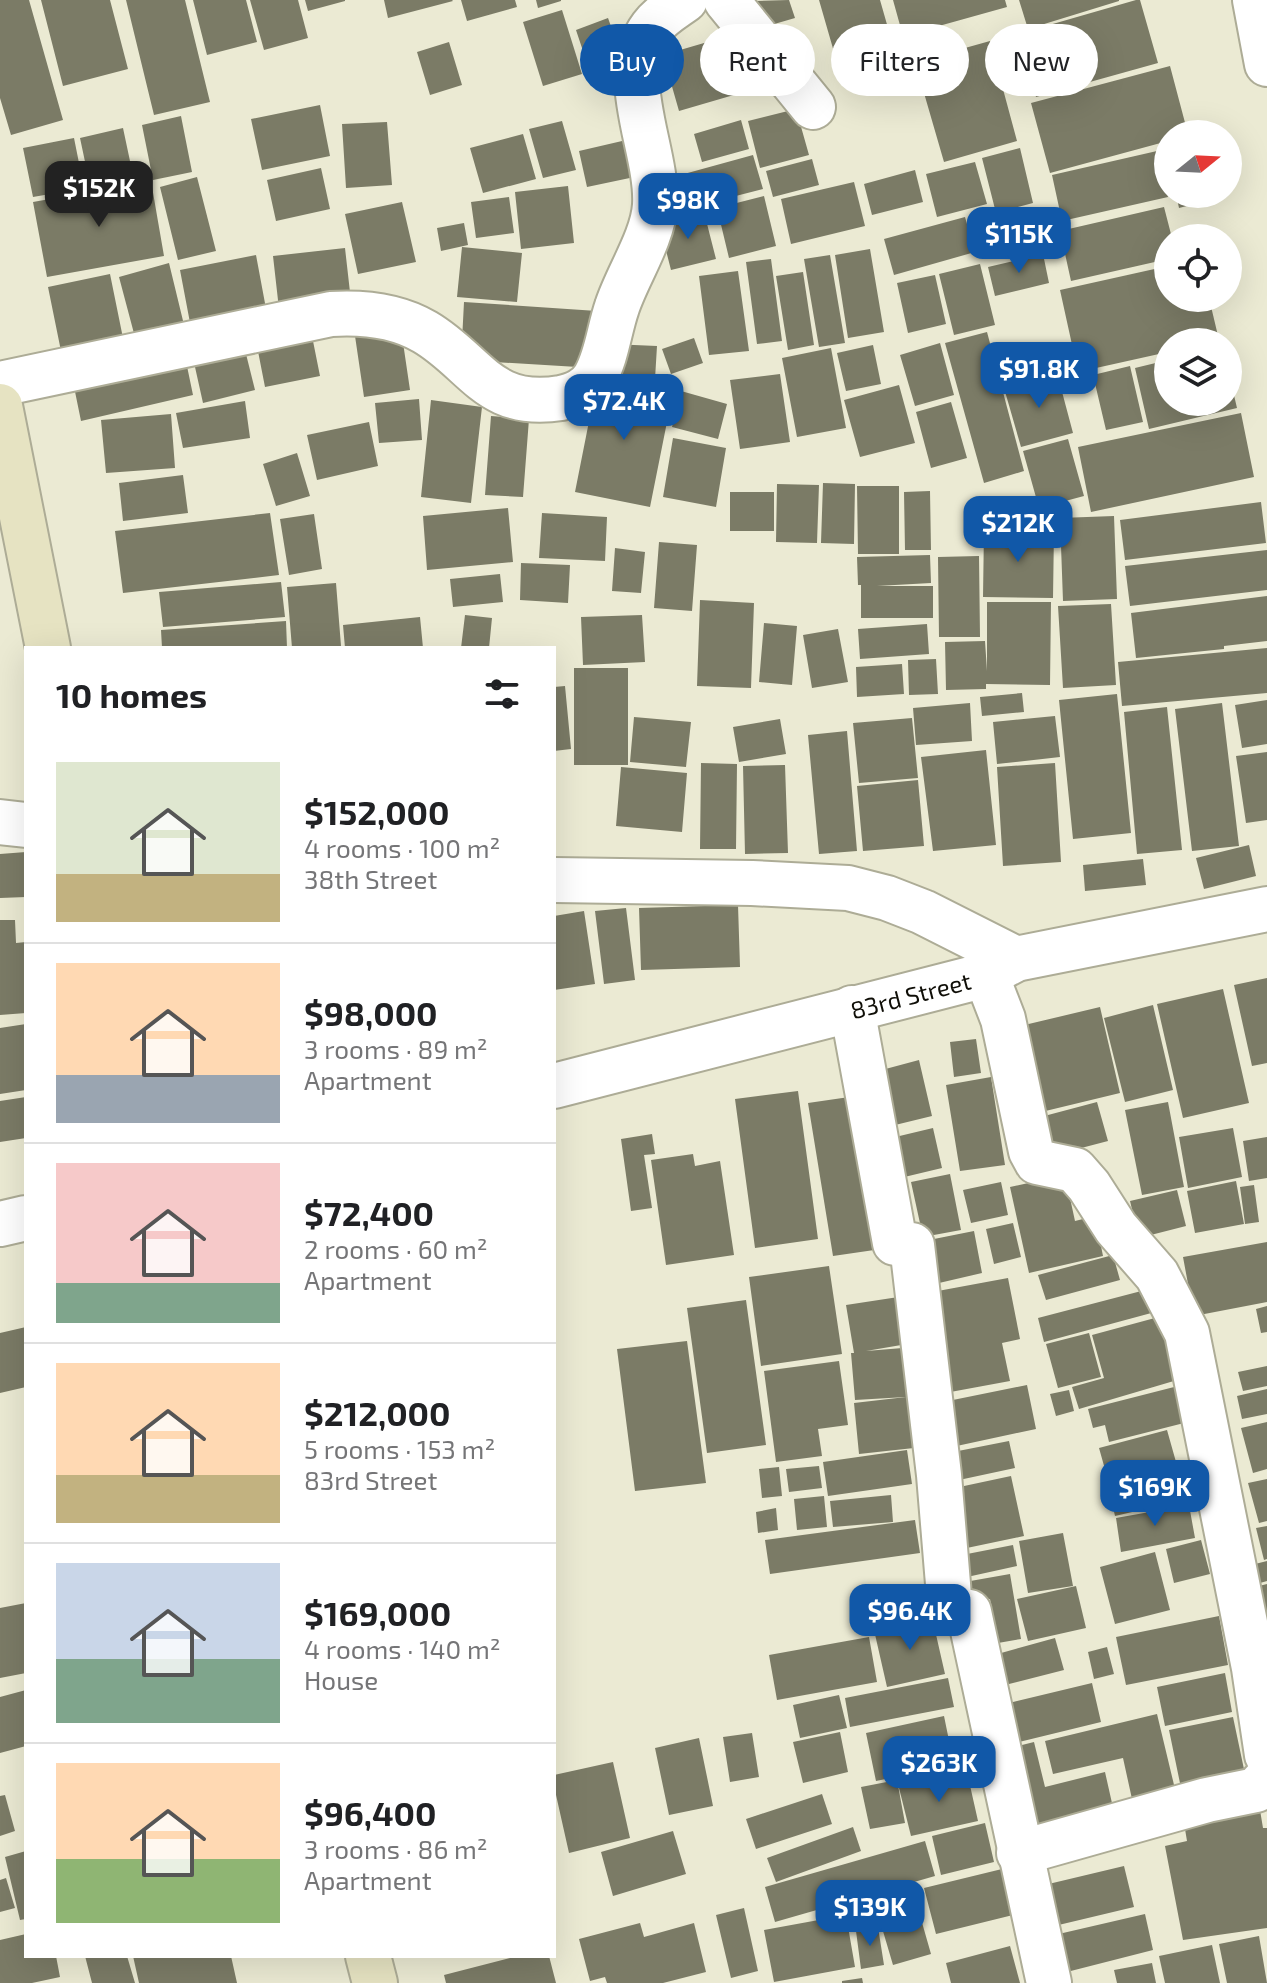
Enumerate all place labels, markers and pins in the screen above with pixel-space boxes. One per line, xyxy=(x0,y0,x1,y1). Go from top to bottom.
pin: $152K xyxy=(43,161,155,229)
pin: $98K xyxy=(641,173,735,241)
pin: $115K xyxy=(963,207,1075,275)
pin: $91.8K xyxy=(974,342,1104,410)
pin: $72.4K xyxy=(559,374,689,442)
pin: $212K xyxy=(962,496,1074,564)
pin: $169K xyxy=(1099,1460,1211,1528)
pin: $96.4K xyxy=(845,1584,975,1652)
pin: $263K xyxy=(883,1736,995,1804)
pin: $139K xyxy=(814,1880,926,1948)

